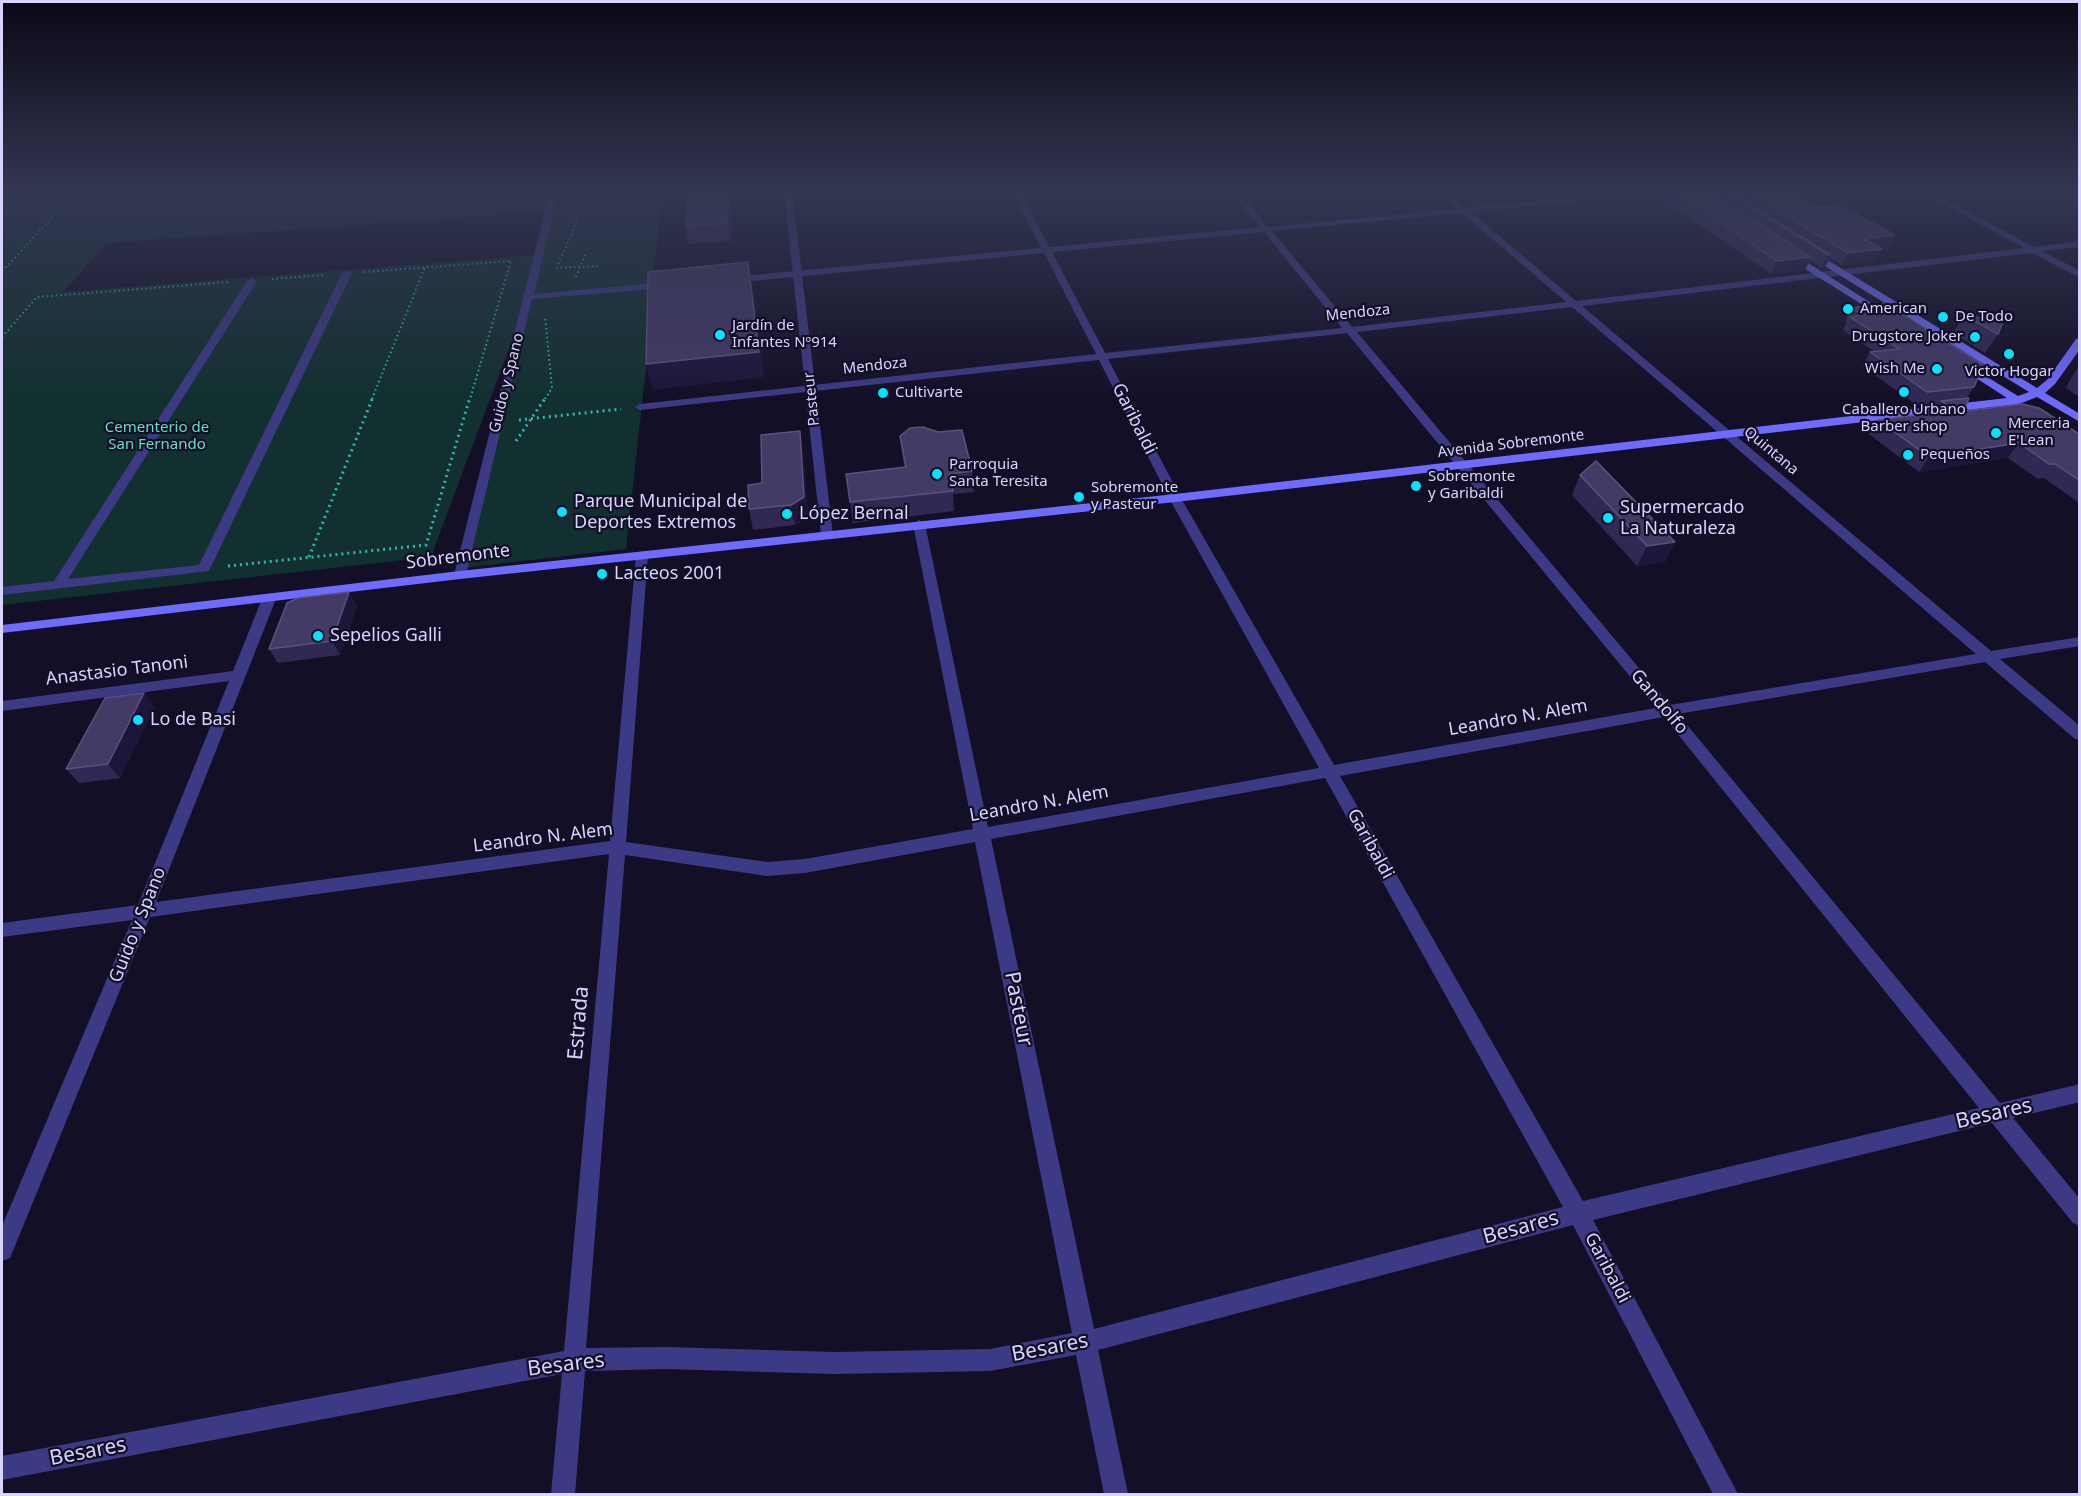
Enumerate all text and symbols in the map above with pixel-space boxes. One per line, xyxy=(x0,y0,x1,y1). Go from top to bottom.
place label: American xyxy=(1860,300,1927,318)
street label: Mendoza xyxy=(1325,301,1391,325)
marker: American xyxy=(1841,302,1855,316)
place label: De Todo xyxy=(1955,308,2013,326)
marker: De Todo xyxy=(1936,310,1950,324)
place label: Jardín de Infantes Nº914 xyxy=(732,317,837,352)
marker: Jardín de Infantes Nº914 xyxy=(713,328,727,342)
place label: Drugstore Joker xyxy=(1852,328,1963,346)
marker: Drugstore Joker xyxy=(1968,330,1982,344)
street label: Guido y Spano xyxy=(486,331,528,435)
marker: Victor Hogar xyxy=(2002,347,2016,361)
street label: Mendoza xyxy=(842,354,908,378)
place label: Wish Me xyxy=(1865,360,1925,378)
marker: Wish Me xyxy=(1930,362,1944,376)
place label: Victor Hogar xyxy=(1965,363,2053,381)
street label: Pasteur xyxy=(800,371,824,427)
street label: Garibaldi xyxy=(1107,380,1161,458)
place label: Cultivarte xyxy=(895,384,963,402)
marker: Caballero Urbano Barber shop xyxy=(1897,385,1911,399)
marker: Cultivarte xyxy=(876,386,890,400)
place label: Caballero Urbano Barber shop xyxy=(1842,401,1966,436)
place label: Merceria E'Lean xyxy=(2008,415,2070,450)
park label: Cementerio de San Fernando xyxy=(105,419,209,454)
street label: Quintana xyxy=(1740,423,1802,479)
street label: Avenida Sobremonte xyxy=(1437,426,1585,462)
marker: Merceria E'Lean xyxy=(1989,426,2003,440)
place label: Pequeños xyxy=(1920,446,1990,464)
marker: Pequeños xyxy=(1901,448,1915,462)
place label: Parroquia Santa Teresita xyxy=(949,456,1048,491)
marker: Parroquia Santa Teresita xyxy=(930,467,944,481)
place label: Sobremonte y Garibaldi xyxy=(1428,468,1515,503)
place label: Sobremonte y Pasteur xyxy=(1091,479,1178,514)
marker: Sobremonte y Garibaldi xyxy=(1409,479,1423,493)
marker: Sobremonte y Pasteur xyxy=(1072,490,1086,504)
place label: Parque Municipal de Deportes Extremos xyxy=(574,491,747,534)
place label: Supermercado La Naturaleza xyxy=(1620,497,1744,540)
place label: López Bernal xyxy=(799,503,909,525)
marker: Parque Municipal de Deportes Extremos xyxy=(555,505,569,519)
marker: López Bernal xyxy=(780,507,794,521)
marker: Supermercado La Naturaleza xyxy=(1601,511,1615,525)
street label: Sobremonte xyxy=(405,540,511,574)
place label: Lacteos 2001 xyxy=(614,563,724,585)
marker: Lacteos 2001 xyxy=(595,567,609,581)
place label: Sepelios Galli xyxy=(330,625,442,647)
marker: Sepelios Galli xyxy=(311,629,325,643)
street label: Anastasio Tanoni xyxy=(45,652,189,690)
street label: Gandolfo xyxy=(1626,665,1692,739)
street label: Leandro N. Alem xyxy=(1447,695,1589,741)
place label: Lo de Basi xyxy=(150,709,236,731)
marker: Lo de Basi xyxy=(131,713,145,727)
street label: Leandro N. Alem xyxy=(968,781,1110,827)
street label: Garibaldi xyxy=(1342,805,1398,883)
street label: Leandro N. Alem xyxy=(472,819,614,857)
street label: Guido y Spano xyxy=(105,864,171,986)
street label: Pasteur xyxy=(998,969,1038,1049)
street label: Estrada xyxy=(563,985,595,1061)
street label: Besares xyxy=(1953,1093,2035,1135)
street label: Besares xyxy=(1480,1206,1562,1250)
street label: Garibaldi xyxy=(1579,1229,1635,1307)
street label: Besares xyxy=(1010,1328,1090,1368)
street label: Besares xyxy=(526,1348,606,1382)
street label: Besares xyxy=(48,1432,128,1472)

